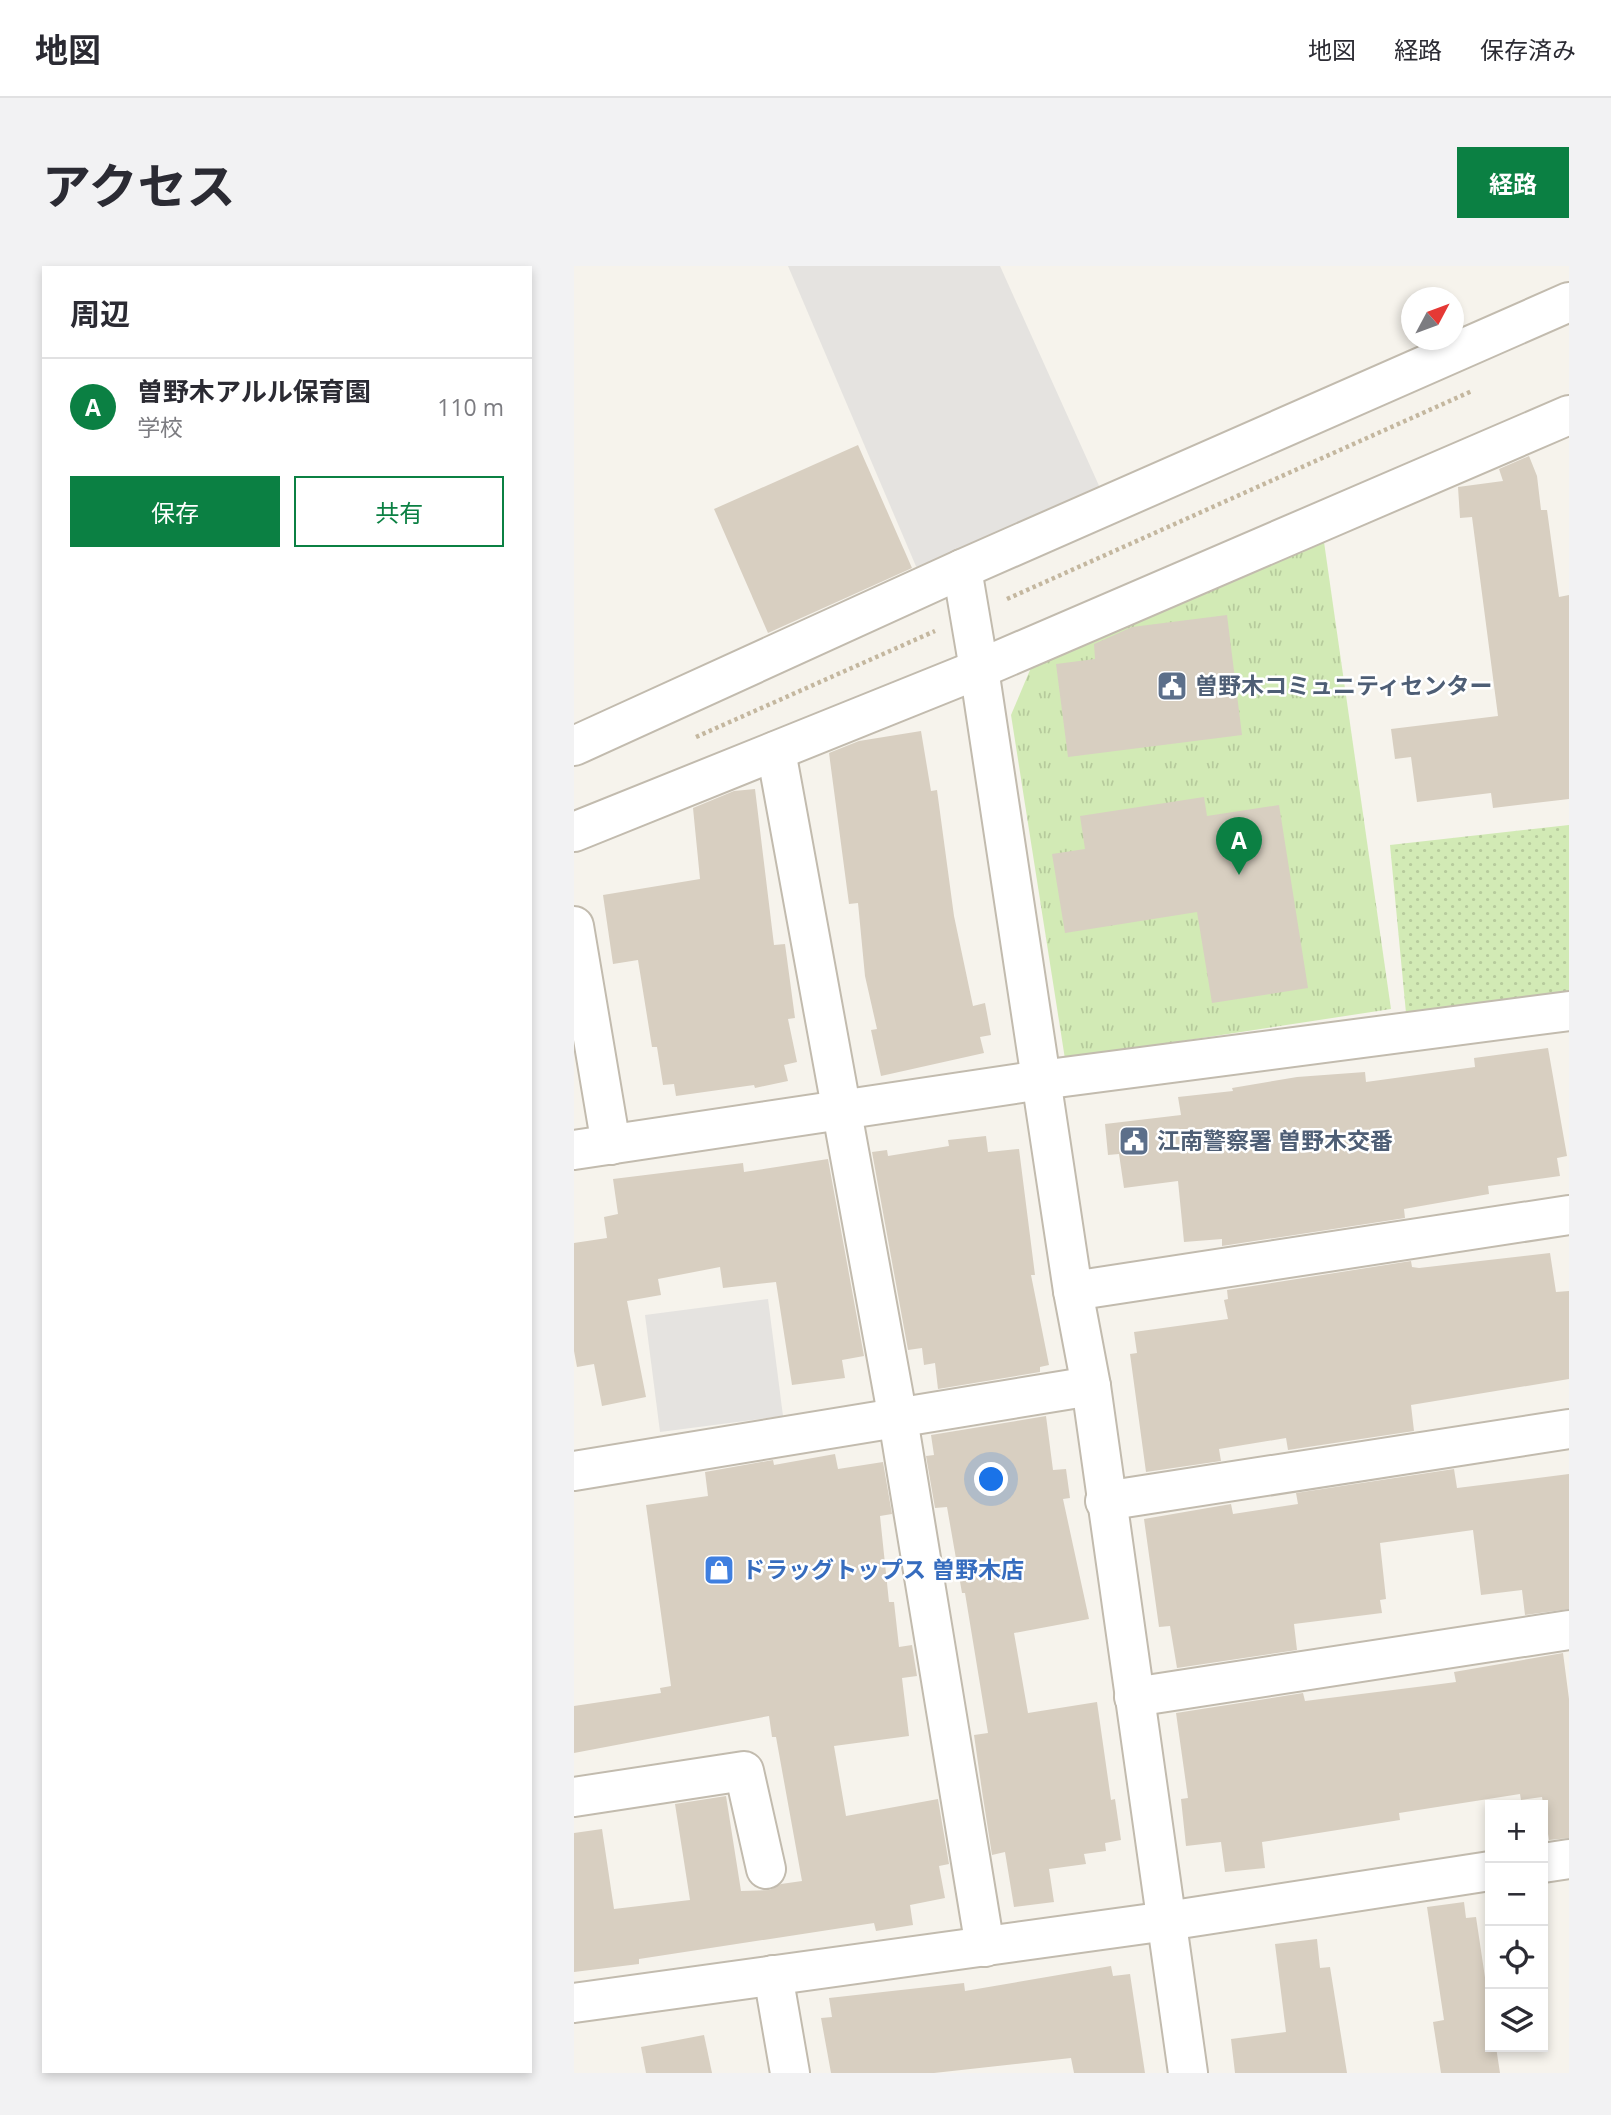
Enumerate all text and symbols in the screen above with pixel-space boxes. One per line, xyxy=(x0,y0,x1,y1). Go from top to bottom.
text: 地図 xyxy=(35,27,101,72)
text: 地図 xyxy=(1308,33,1356,66)
text: 経路 xyxy=(1394,33,1442,66)
text: 保存済み xyxy=(1480,33,1576,66)
button: 経路 xyxy=(1457,147,1569,218)
text: アクセス xyxy=(42,152,236,218)
north arrow xyxy=(1401,287,1464,350)
text: 周辺 xyxy=(70,293,130,334)
text: 曽野木アルル保育園 xyxy=(137,373,371,409)
text: A xyxy=(85,391,101,423)
text: 110 m xyxy=(437,391,504,423)
text: 学校 xyxy=(137,411,183,443)
button: 保存 xyxy=(70,476,280,547)
button: 共有 xyxy=(294,476,504,547)
public building icon: 曽野木コミュニティセンター xyxy=(1155,669,1189,703)
place label: 曽野木コミュニティセンター xyxy=(1195,669,1493,701)
pin: A xyxy=(1216,817,1262,875)
public building icon: 江南警察署 曽野木交番 xyxy=(1117,1124,1151,1158)
place label: 江南警察署 曽野木交番 xyxy=(1157,1124,1393,1156)
your location xyxy=(974,1462,1008,1496)
shop icon: ドラッグトップス 曽野木店 xyxy=(702,1553,736,1587)
place label: ドラッグトップス 曽野木店 xyxy=(742,1553,1024,1585)
map controls xyxy=(1485,1800,1548,2052)
button: + xyxy=(1485,1800,1548,1863)
button: − xyxy=(1485,1863,1548,1926)
button: locate xyxy=(1485,1926,1548,1989)
button: layers xyxy=(1485,1989,1548,2052)

